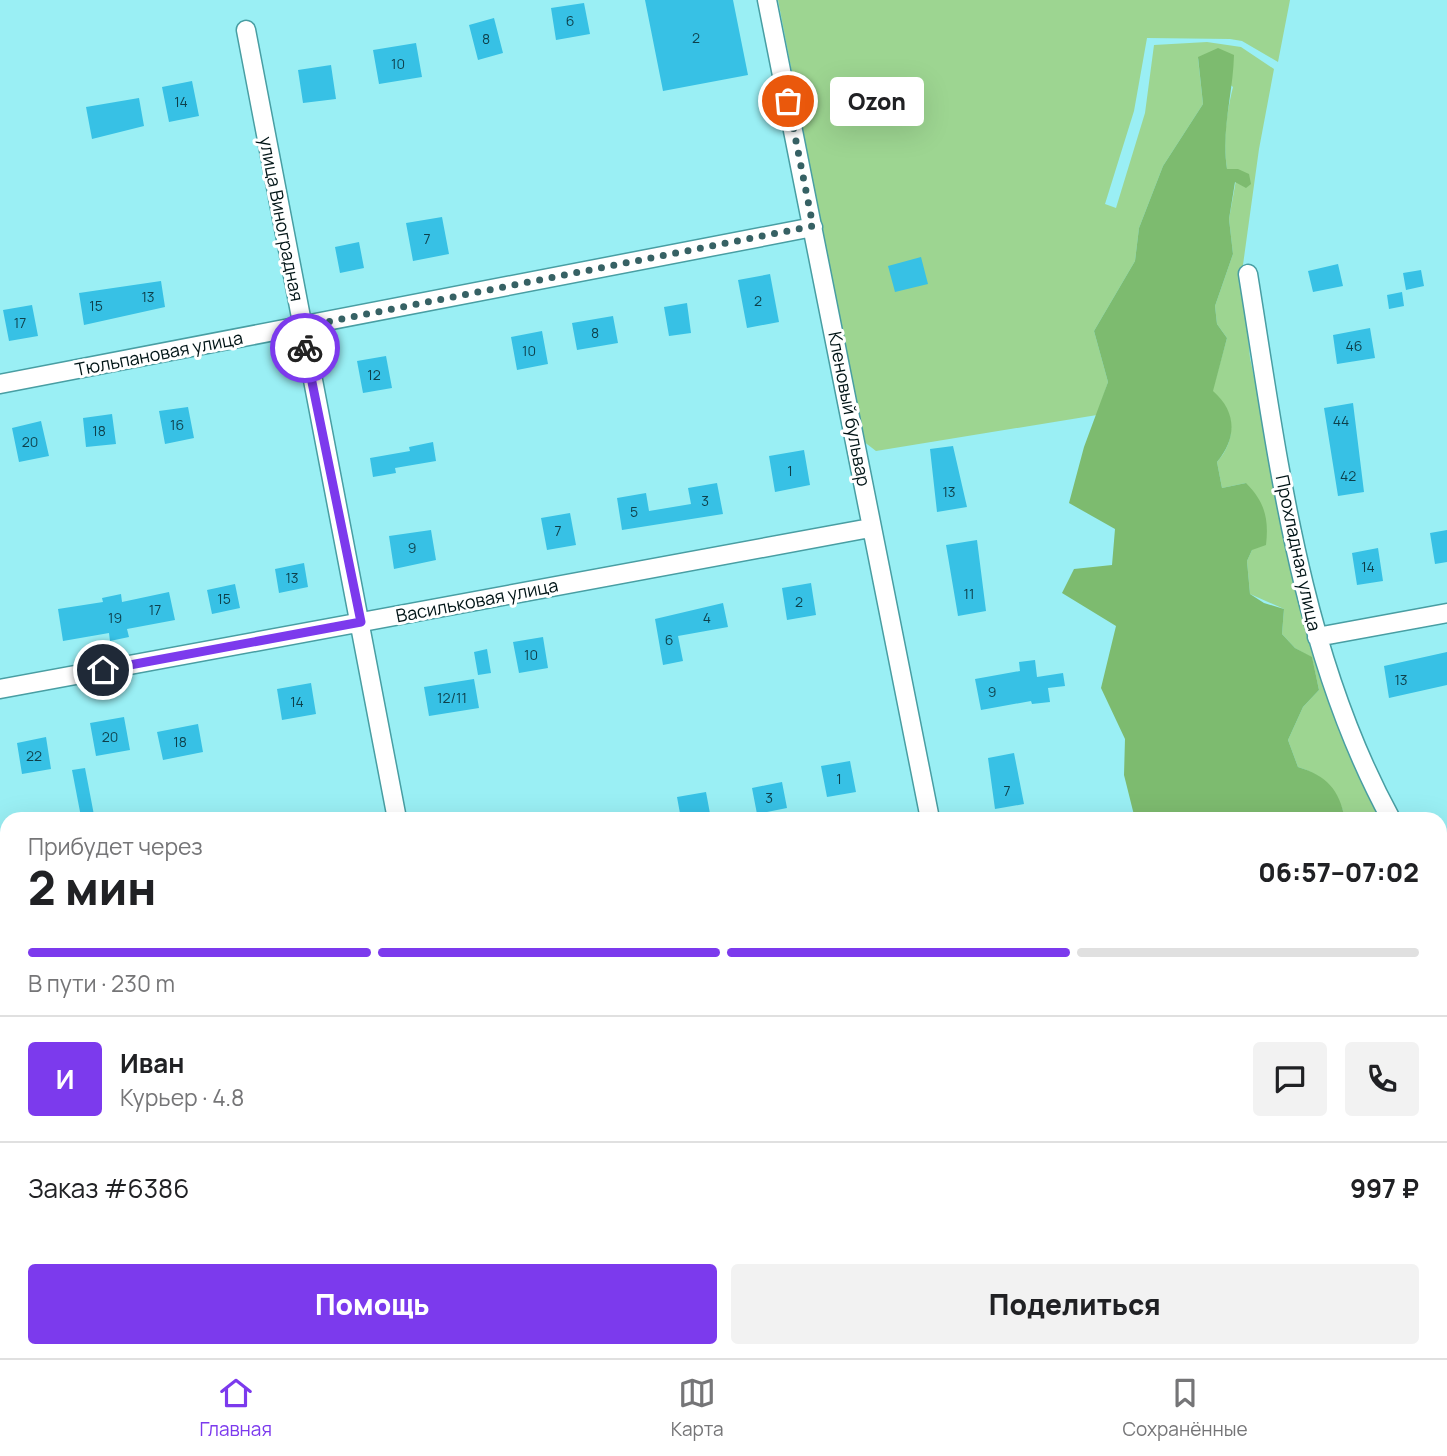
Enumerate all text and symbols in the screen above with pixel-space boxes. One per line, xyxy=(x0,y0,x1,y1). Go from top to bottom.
house number: 6 xyxy=(566,11,574,30)
house number: 2 xyxy=(692,28,700,47)
house number: 8 xyxy=(482,29,490,48)
house number: 10 xyxy=(391,54,405,73)
pin xyxy=(758,71,818,131)
callout: Ozon xyxy=(830,76,924,126)
icon: bag xyxy=(769,82,807,120)
text: Ozon xyxy=(848,85,906,117)
house number: 14 xyxy=(174,92,188,111)
street label: улица Виноградная xyxy=(254,134,310,303)
house number: 7 xyxy=(423,229,431,248)
house number: 13 xyxy=(141,287,155,306)
house number: 2 xyxy=(754,291,762,310)
house number: 15 xyxy=(89,296,103,315)
house number: 17 xyxy=(14,313,26,332)
courier xyxy=(270,313,340,383)
house number: 8 xyxy=(591,323,599,342)
street label: Тюльпановая улица xyxy=(73,325,245,381)
icon: bike xyxy=(286,329,324,367)
street label: Кленовый бульвар xyxy=(823,329,877,488)
house number: 46 xyxy=(1346,336,1362,355)
house number: 10 xyxy=(522,341,536,360)
house number: 12 xyxy=(367,365,381,384)
house number: 44 xyxy=(1333,411,1349,430)
house number: 16 xyxy=(170,415,184,434)
house number: 18 xyxy=(92,421,106,440)
house number: 20 xyxy=(22,432,38,451)
house number: 1 xyxy=(787,461,793,480)
house number: 42 xyxy=(1340,466,1356,485)
street label: Прохладная улица xyxy=(1271,473,1327,633)
house number: 13 xyxy=(942,482,956,501)
house number: 3 xyxy=(701,491,709,510)
house number: 5 xyxy=(630,502,638,521)
house number: 7 xyxy=(554,521,562,540)
house number: 9 xyxy=(408,538,416,557)
house number: 14 xyxy=(1361,557,1375,576)
house number: 13 xyxy=(285,568,299,587)
street label: Васильковая улица xyxy=(394,573,560,628)
house number: 11 xyxy=(964,584,974,603)
house number: 15 xyxy=(217,589,231,608)
house number: 2 xyxy=(795,592,803,611)
house number: 17 xyxy=(149,600,161,619)
house number: 19 xyxy=(108,608,122,627)
house number: 4 xyxy=(703,608,711,627)
house number: 6 xyxy=(665,630,673,649)
pin xyxy=(73,640,133,700)
house number: 10 xyxy=(524,645,538,664)
icon: home xyxy=(84,651,122,689)
house number: 13 xyxy=(1394,670,1408,689)
house number: 9 xyxy=(988,682,996,701)
house number: 12/11 xyxy=(437,688,467,707)
house number: 14 xyxy=(290,692,304,711)
house number: 20 xyxy=(102,727,118,746)
house number: 18 xyxy=(173,732,187,751)
house number: 22 xyxy=(26,746,42,765)
house number: 1 xyxy=(836,769,842,788)
house number: 7 xyxy=(1003,781,1011,800)
house number: 3 xyxy=(765,788,773,807)
text: Прибудет через xyxy=(28,830,203,862)
text: 06:57–07:02 xyxy=(1258,854,1419,890)
text: 2 мин xyxy=(28,856,156,919)
text: В пути · 230 m xyxy=(28,967,175,999)
button: chat xyxy=(1253,1042,1327,1116)
button: phone xyxy=(1345,1042,1419,1116)
text: Иван xyxy=(120,1045,184,1081)
text: И xyxy=(56,1061,74,1097)
text: Курьер · 4.8 xyxy=(120,1081,244,1113)
text: Заказ #6386 xyxy=(28,1170,189,1206)
text: 997 ₽ xyxy=(1350,1170,1419,1206)
button: Помощь xyxy=(28,1264,717,1344)
button: Поделиться xyxy=(731,1264,1419,1344)
tab: Главная xyxy=(199,1374,272,1442)
tab: Карта xyxy=(671,1374,724,1442)
tab: Сохранённые xyxy=(1122,1374,1248,1442)

